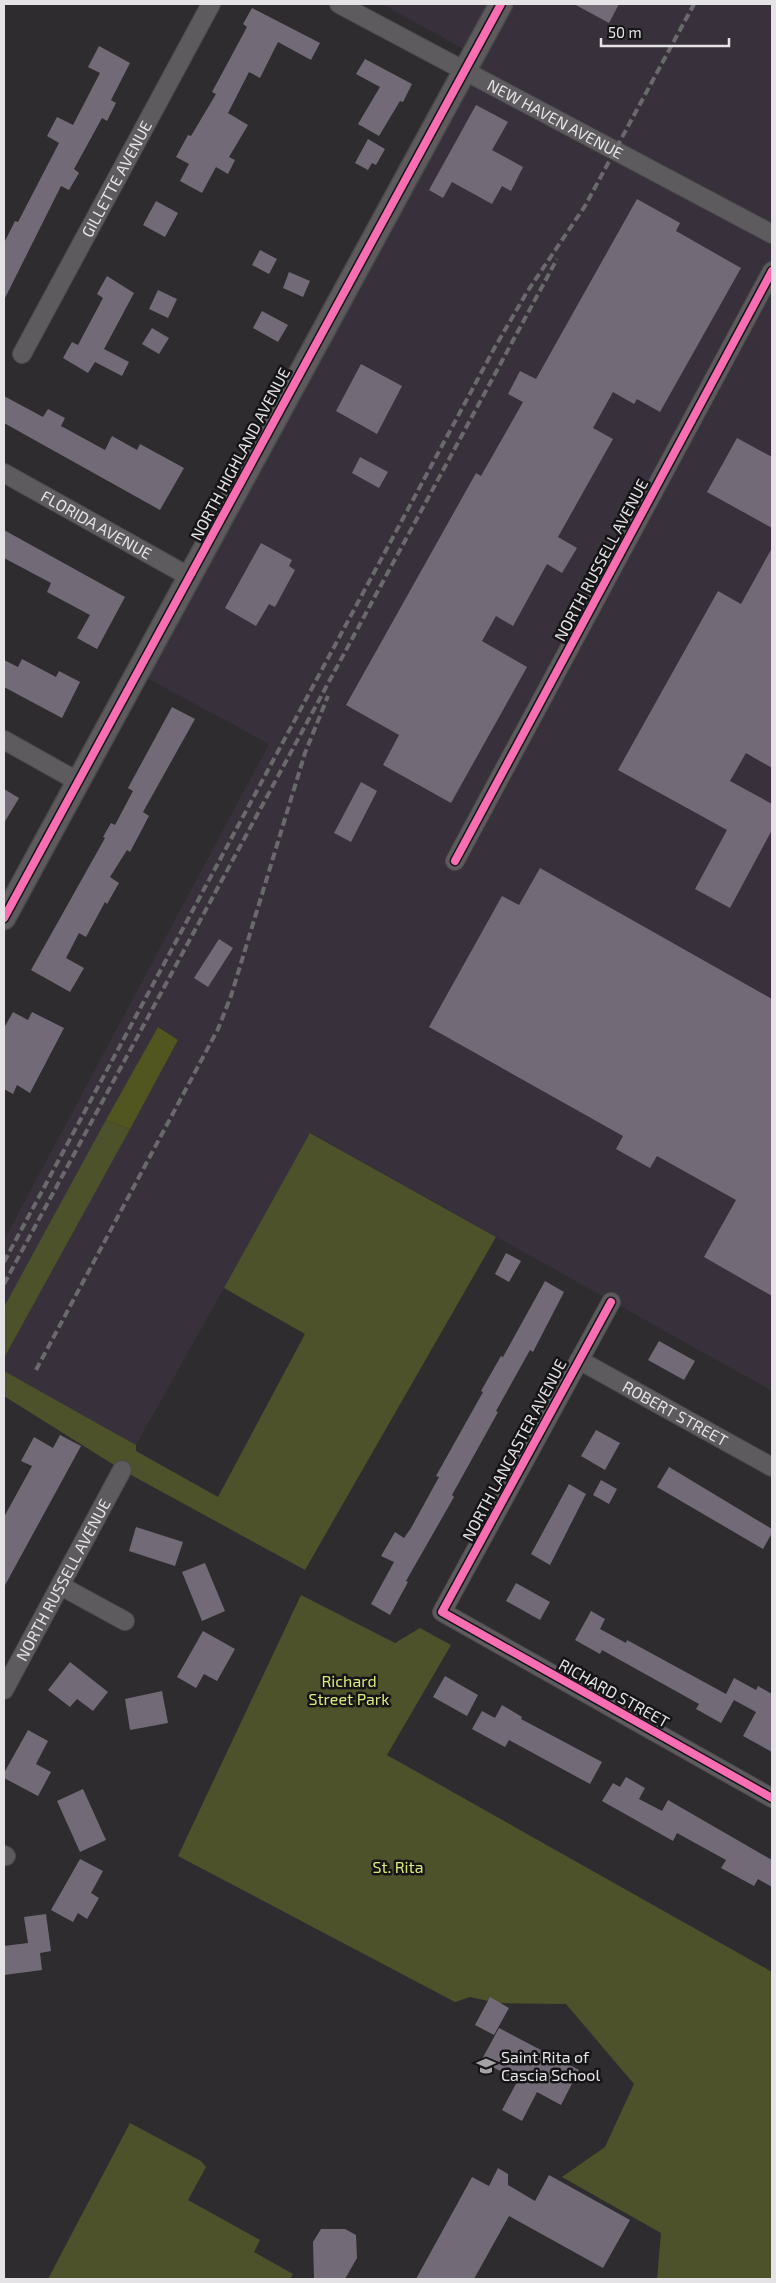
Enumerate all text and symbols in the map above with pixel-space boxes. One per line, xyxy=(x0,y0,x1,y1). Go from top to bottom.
scale bar xyxy=(601,15,728,47)
text: 50 m xyxy=(608,23,642,41)
street label: NEW HAVEN AVENUE xyxy=(484,75,627,162)
street label: GILLETTE AVENUE xyxy=(77,117,155,240)
street label: NORTH HIGHLAND AVENUE xyxy=(186,364,293,543)
street label: NORTH RUSSELL AVENUE xyxy=(550,475,651,644)
street label: FLORIDA AVENUE xyxy=(38,486,155,563)
street label: NORTH LANCASTER AVENUE xyxy=(458,1356,570,1544)
street label: ROBERT STREET xyxy=(620,1376,731,1450)
street label: NORTH RUSSELL AVENUE xyxy=(11,1495,114,1664)
street label: RICHARD STREET xyxy=(556,1654,673,1731)
park label: Richard Street Park xyxy=(309,1671,389,1708)
park label: St. Rita xyxy=(373,1857,423,1876)
place label: Saint Rita of Cascia School xyxy=(501,2047,600,2084)
school or university icon: Saint Rita of Cascia School xyxy=(475,2055,497,2077)

